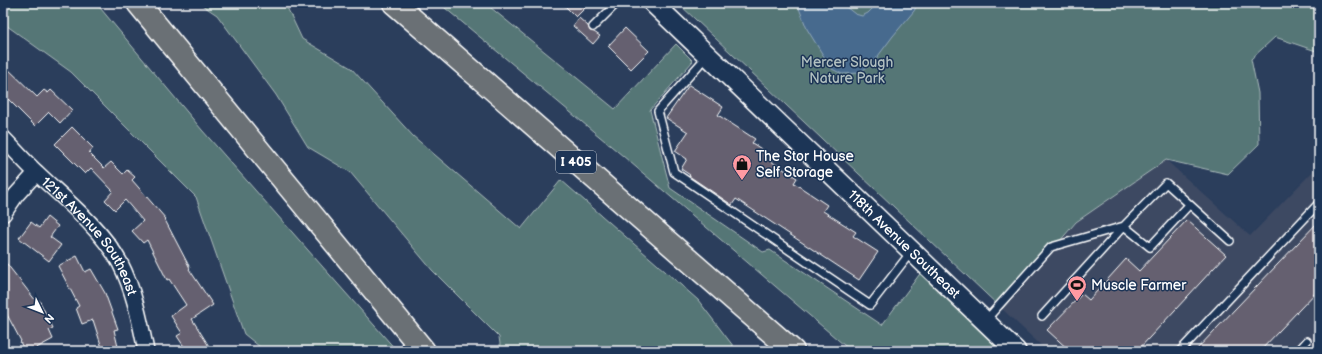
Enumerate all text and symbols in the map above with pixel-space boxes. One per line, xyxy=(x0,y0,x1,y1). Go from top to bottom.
park label: Mercer Slough Nature Park xyxy=(801,54,893,87)
place label: The Stor House Self Storage xyxy=(756,148,854,181)
road number: I 405 xyxy=(556,151,596,173)
shop icon: The Stor House Self Storage xyxy=(731,153,753,181)
street label: 121st Avenue Southeast xyxy=(38,173,141,298)
street label: 118th Avenue Southeast xyxy=(845,186,964,302)
sports icon: Muscle Farmer xyxy=(1066,274,1088,302)
place label: Muscle Farmer xyxy=(1091,277,1187,294)
north arrow xyxy=(22,292,62,332)
text: N xyxy=(41,311,57,326)

